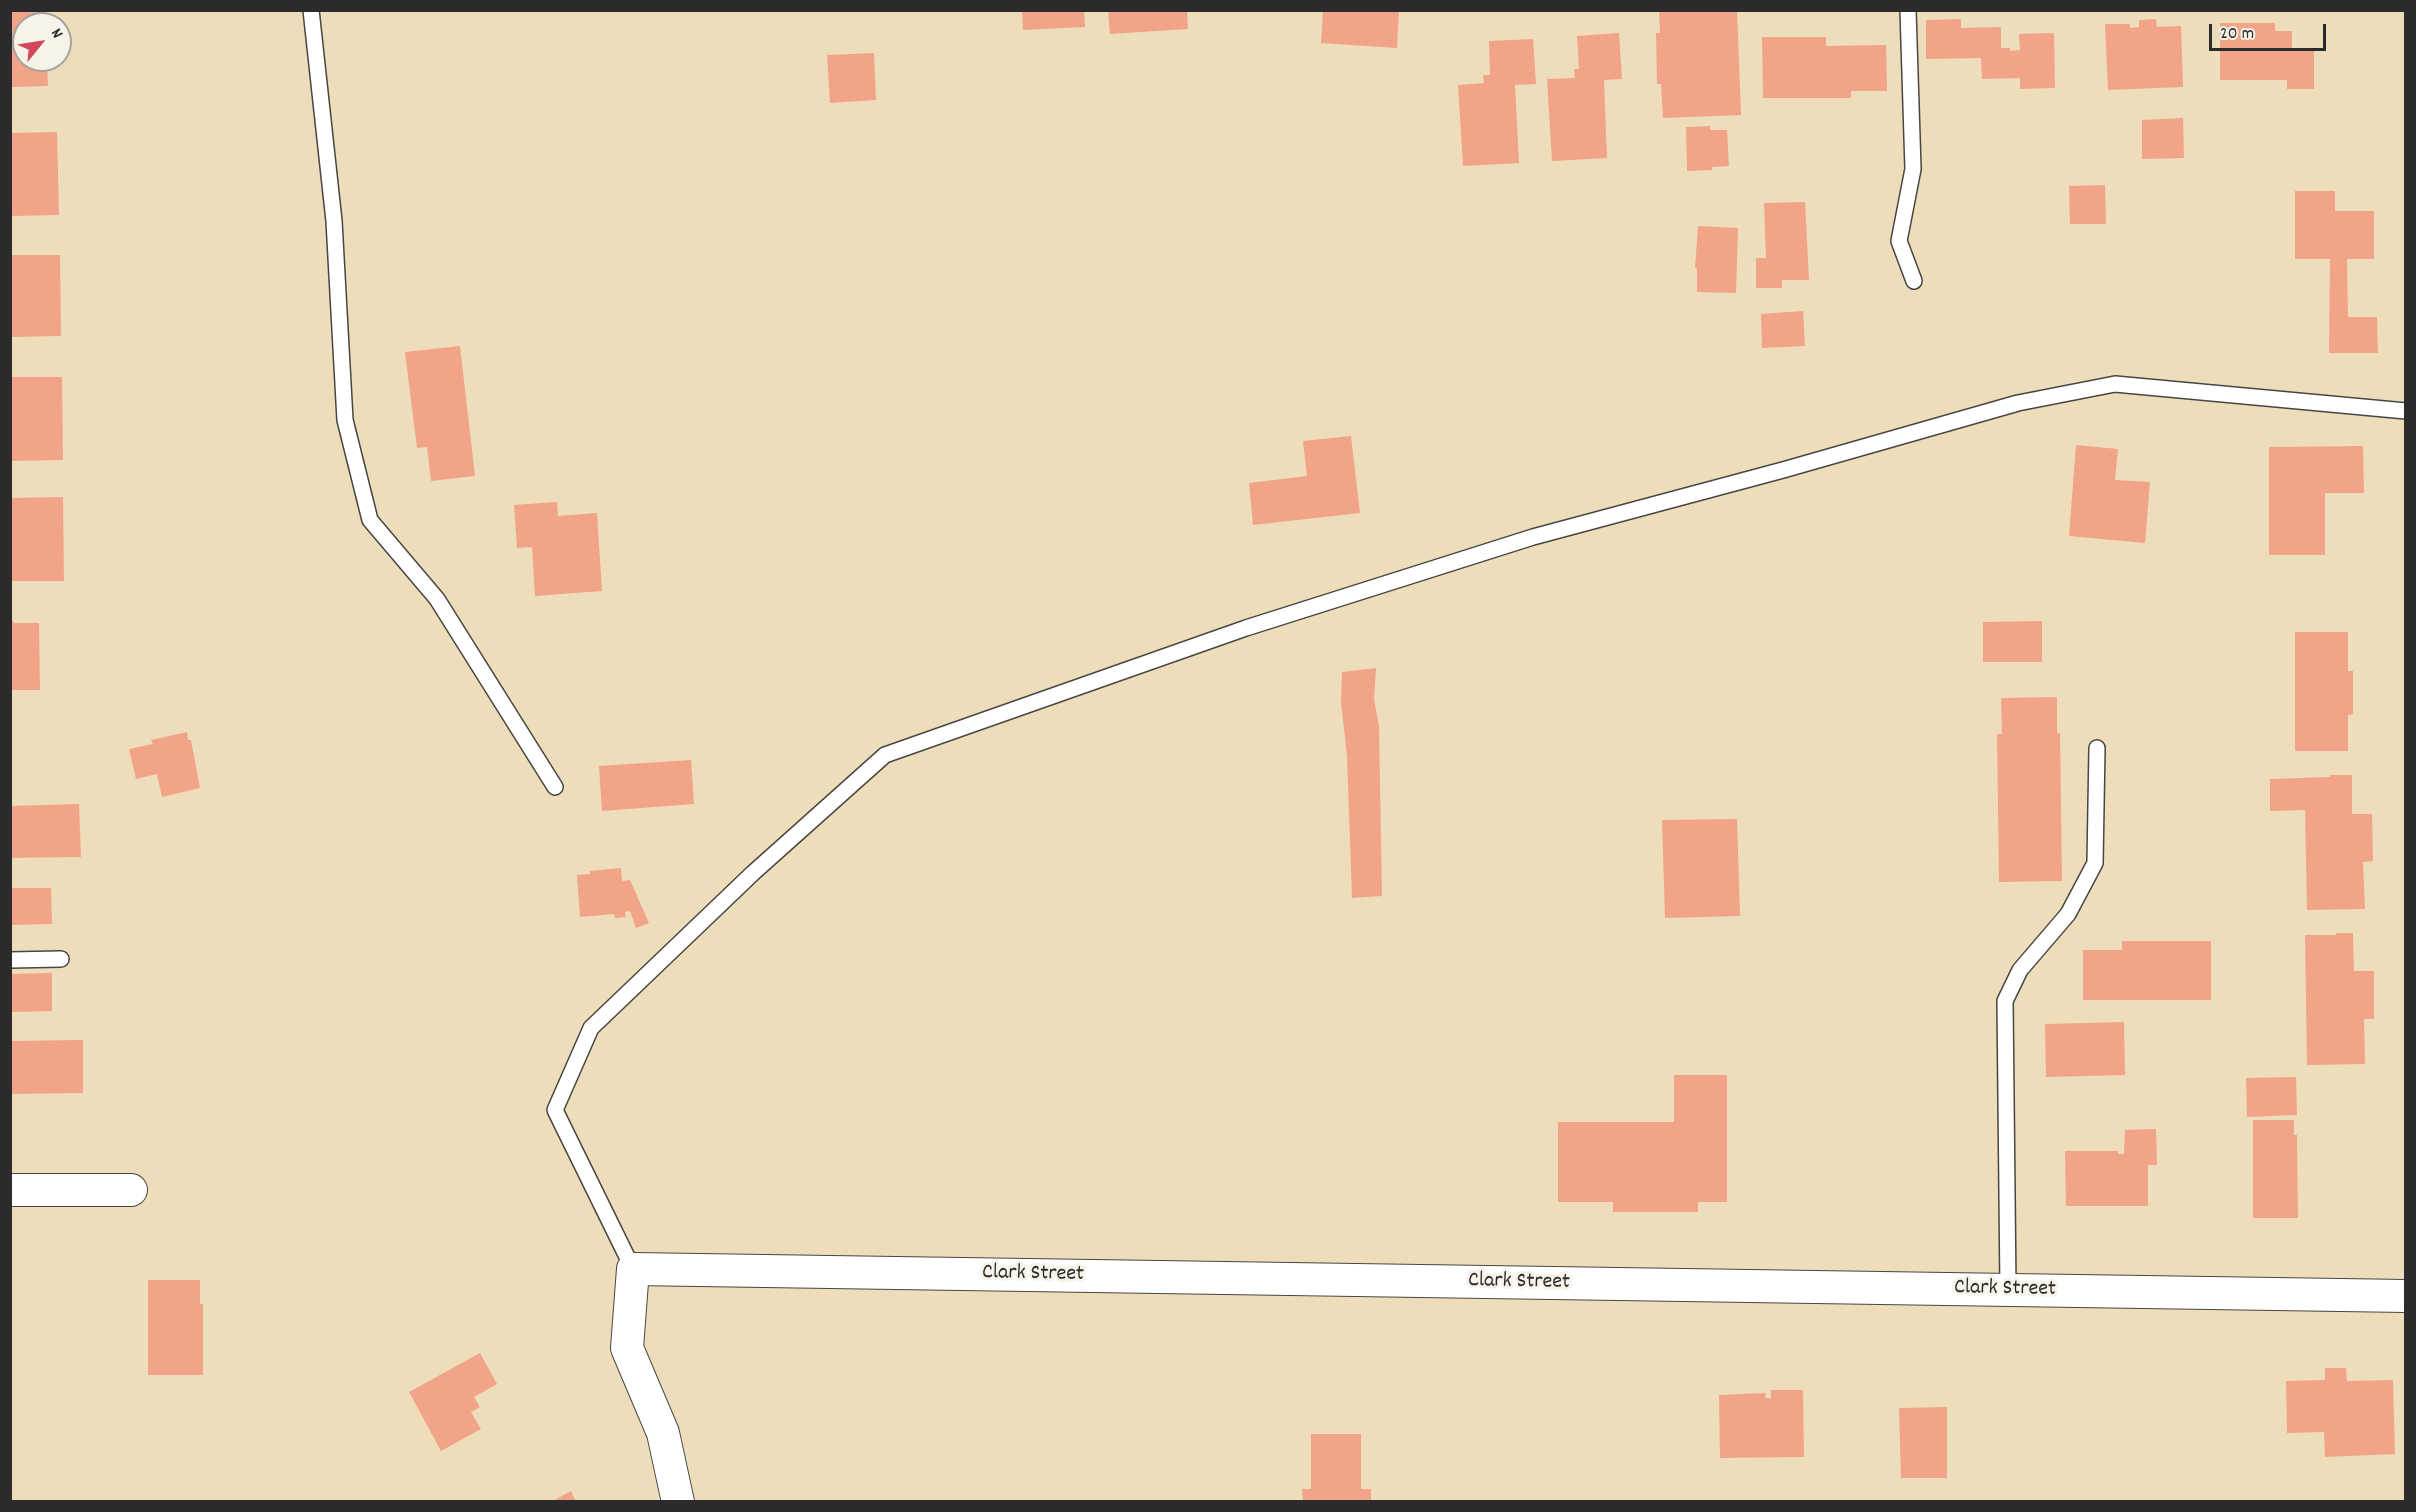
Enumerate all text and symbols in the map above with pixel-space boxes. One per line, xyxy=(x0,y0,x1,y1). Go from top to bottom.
north arrow xyxy=(12,12,72,72)
scale bar xyxy=(2212,12,2329,50)
text: 20 m xyxy=(2220,22,2254,47)
text: N xyxy=(44,25,68,43)
street label: Clark Street xyxy=(982,1261,1084,1289)
street label: Clark Street xyxy=(1468,1269,1570,1297)
street label: Clark Street xyxy=(1954,1276,2056,1304)

